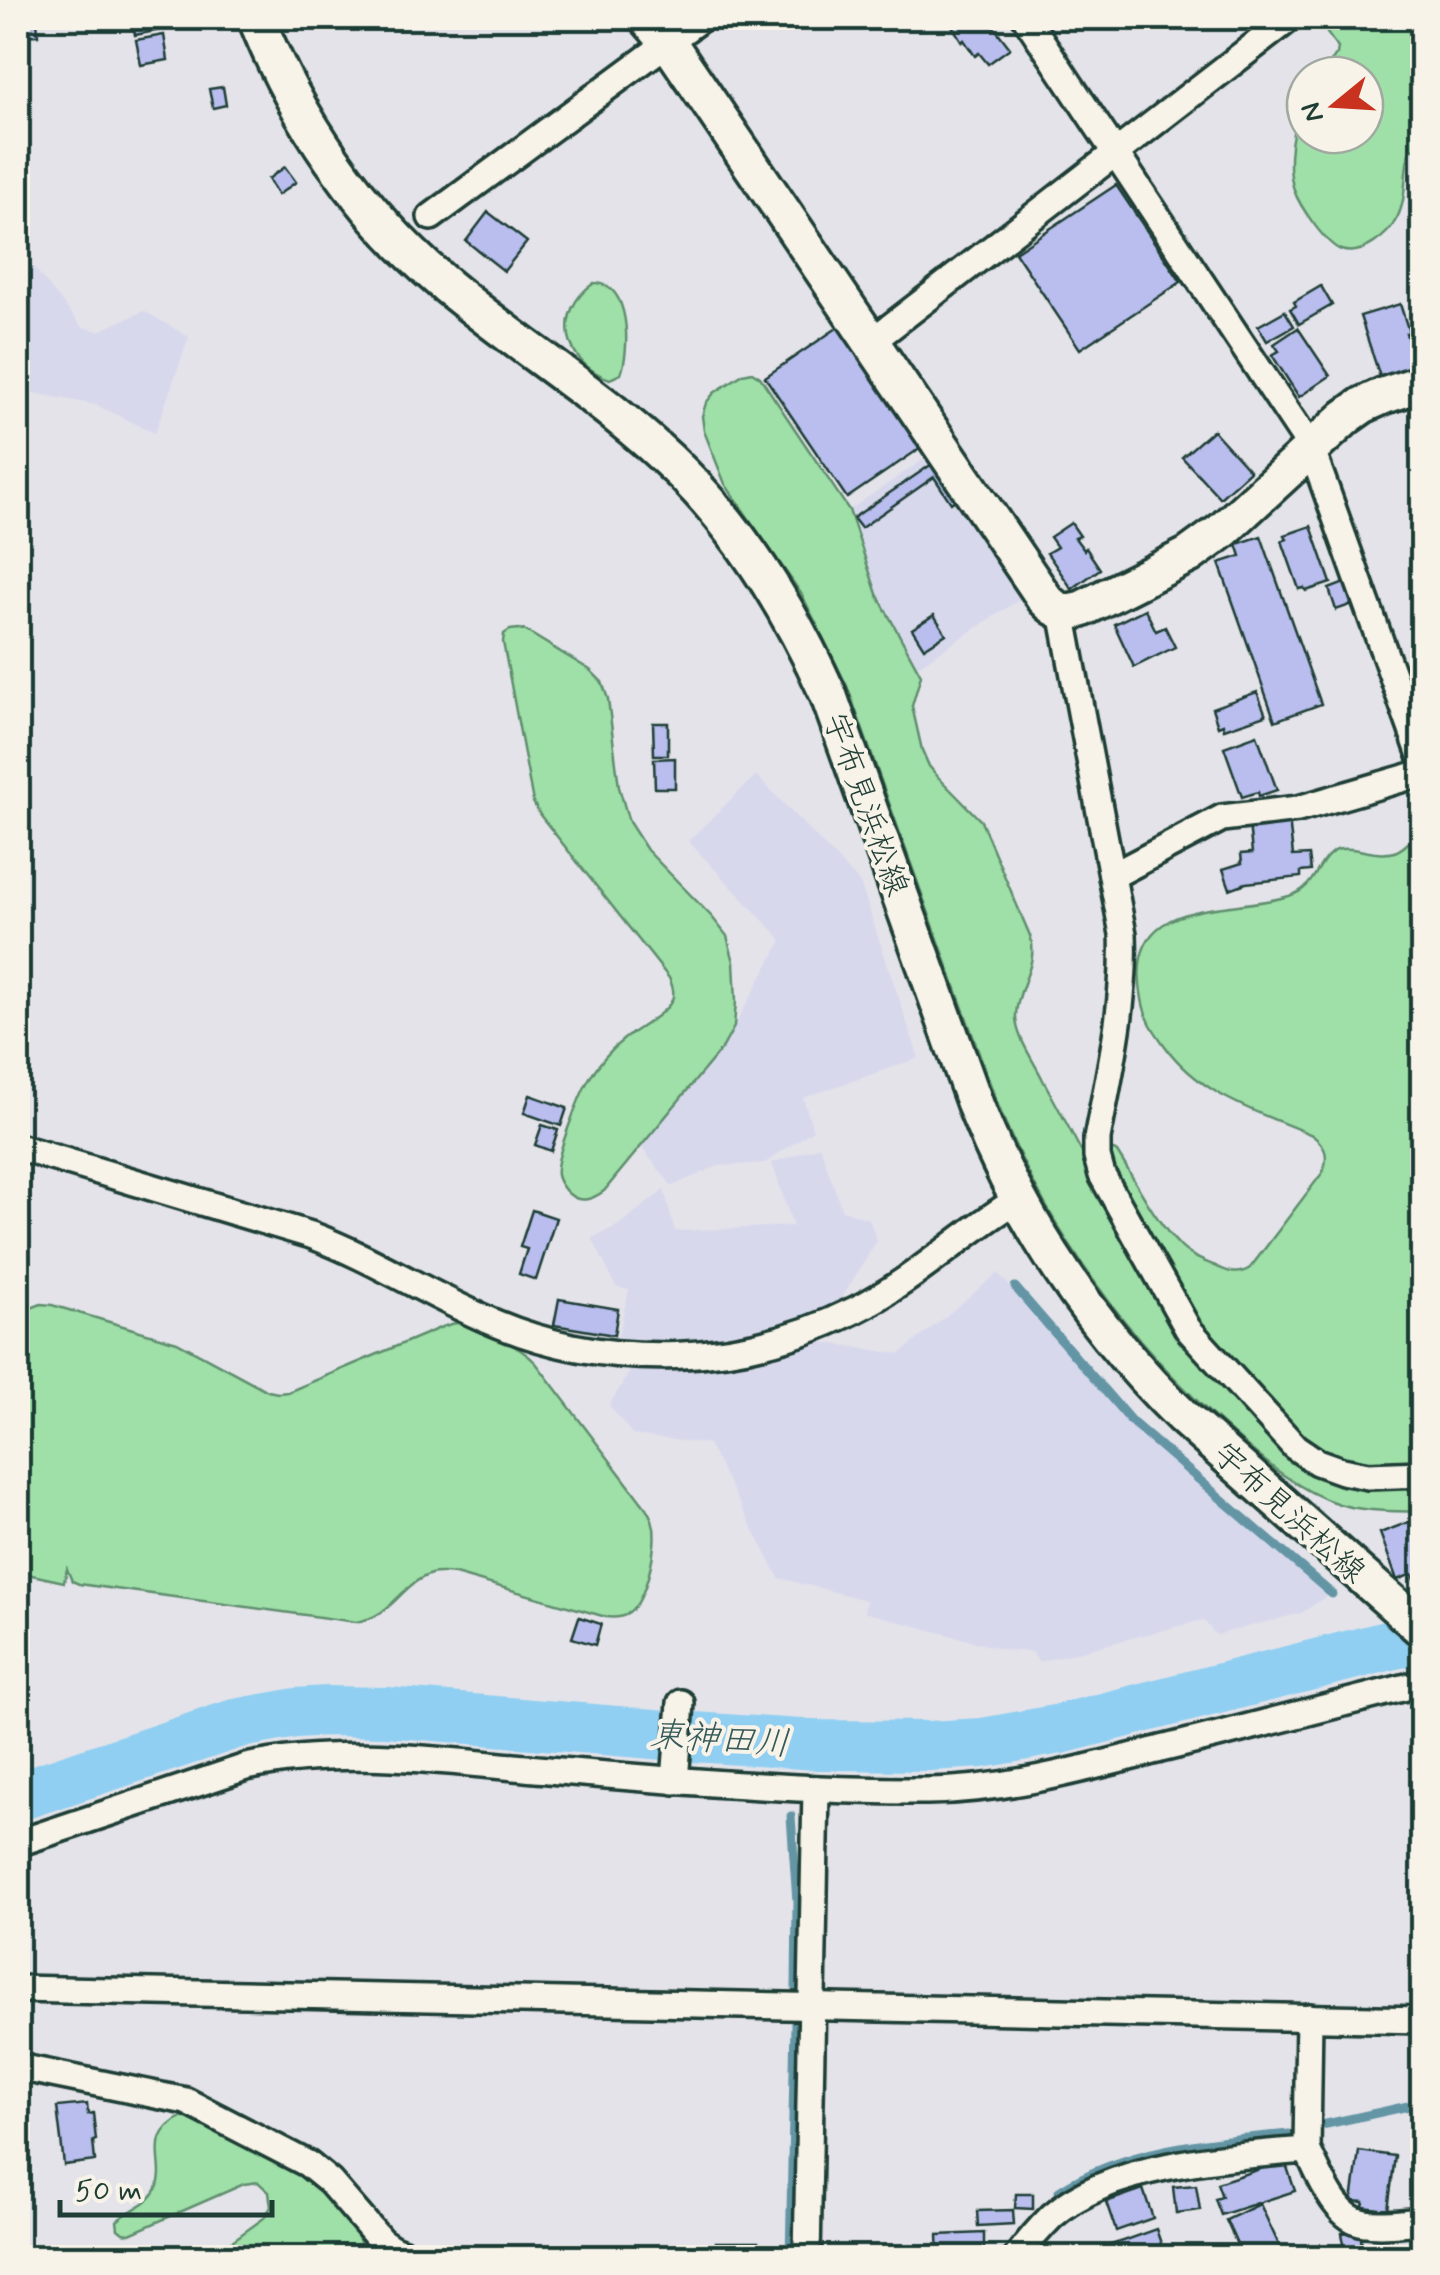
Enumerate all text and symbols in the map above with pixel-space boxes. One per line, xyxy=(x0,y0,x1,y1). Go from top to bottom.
north arrow xyxy=(1285,55,1385,155)
text: N xyxy=(1293,97,1334,127)
street label: 宇布見浜松線 xyxy=(813,707,918,902)
street label: 宇布見浜松線 xyxy=(1203,1434,1374,1593)
water label: 東神田川 xyxy=(648,1712,791,1768)
scale bar xyxy=(60,2155,272,2217)
text: 50 m xyxy=(75,2172,142,2211)

